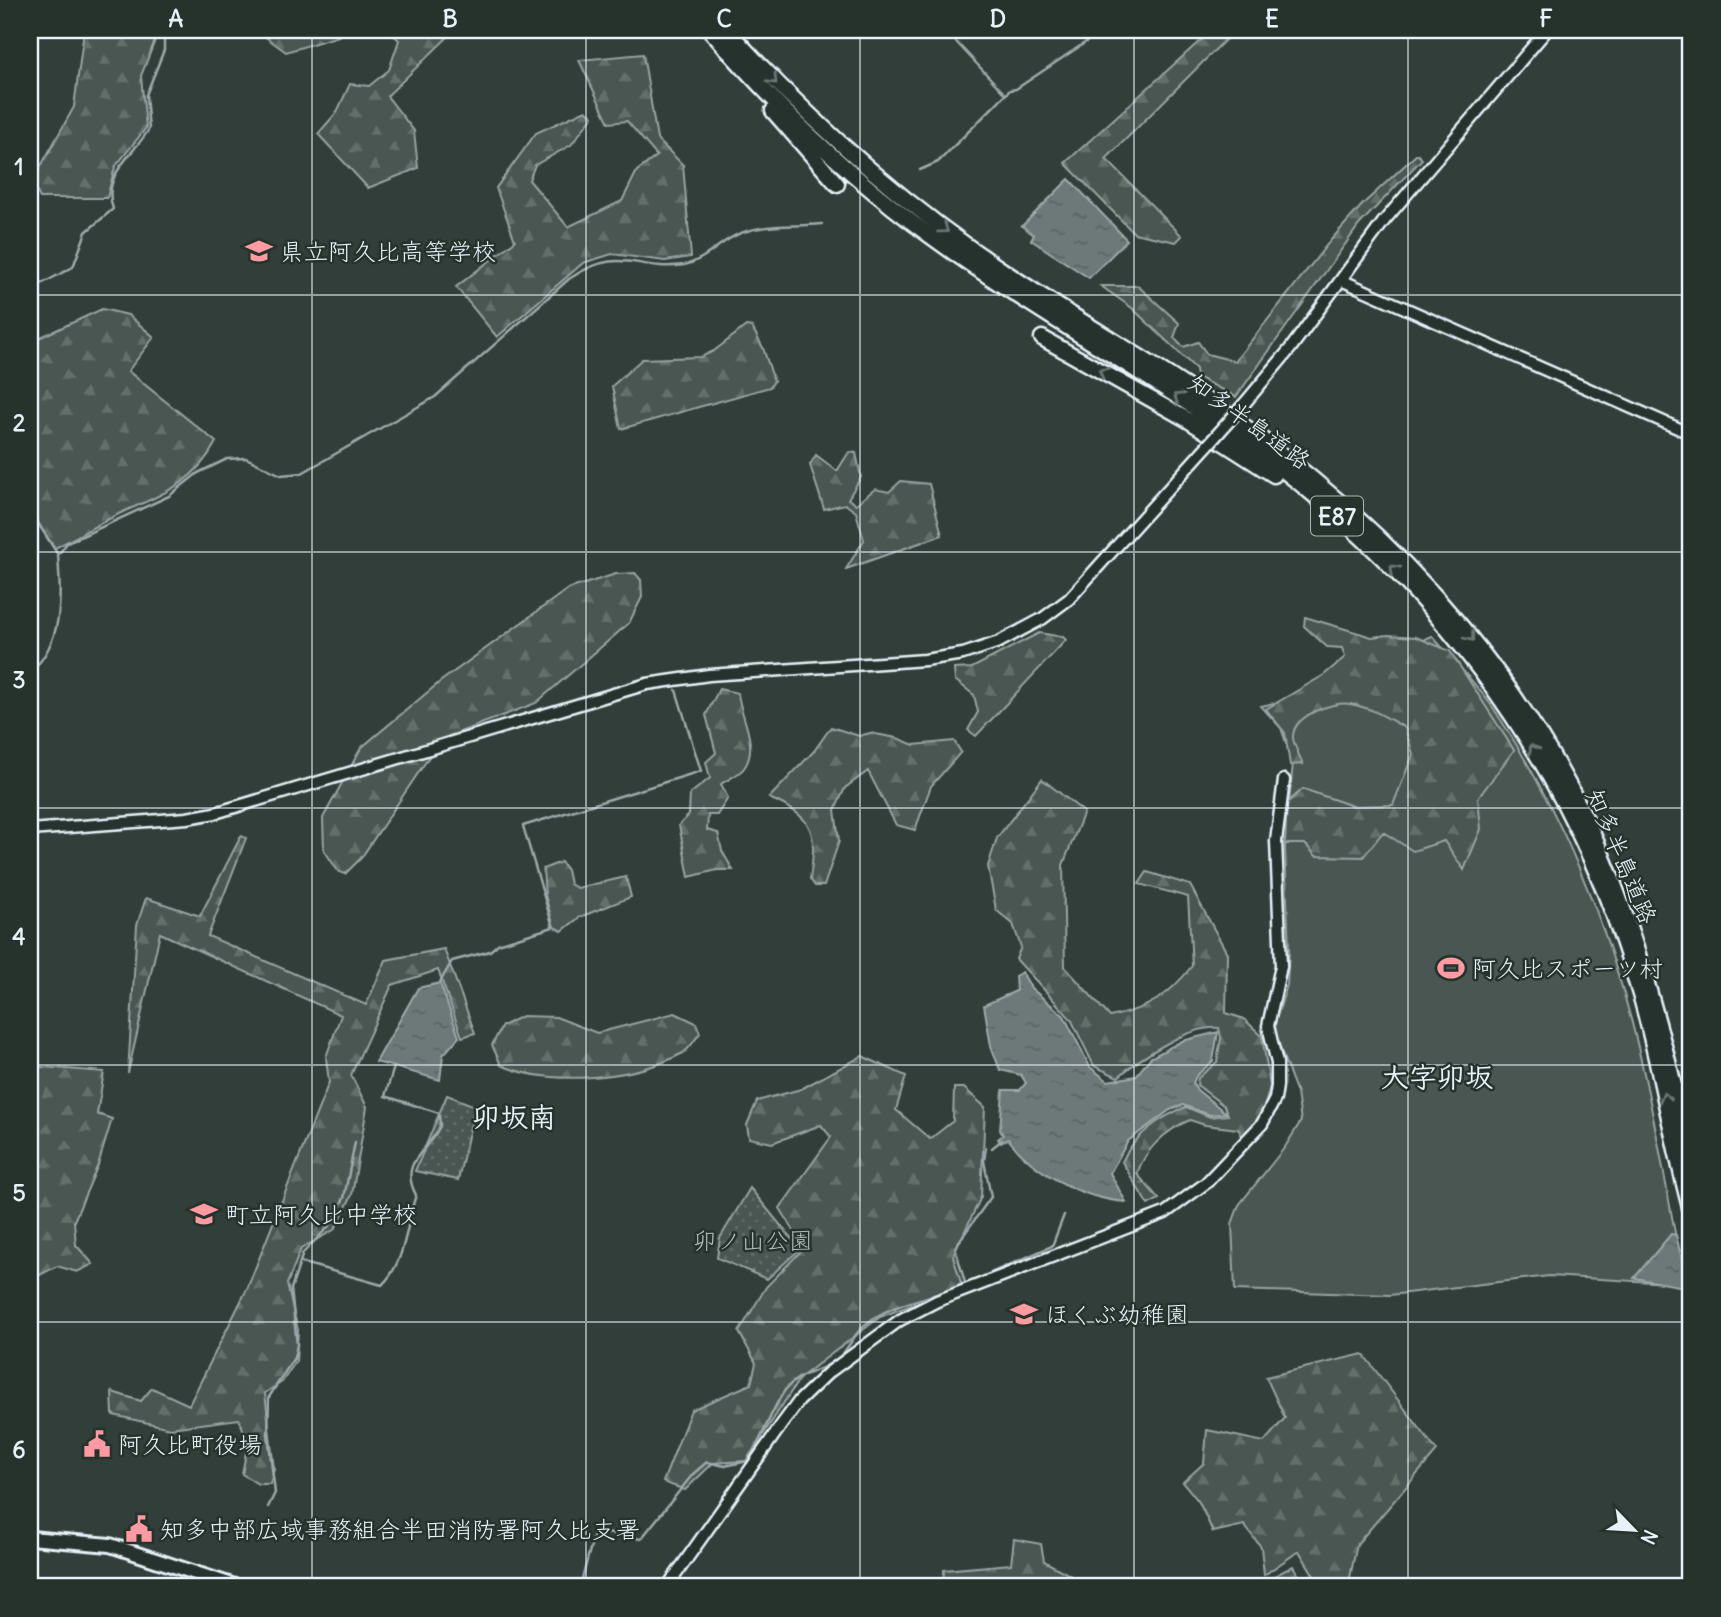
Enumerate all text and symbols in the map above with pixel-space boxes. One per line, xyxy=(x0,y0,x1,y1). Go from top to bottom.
text: A xyxy=(169,4,184,33)
text: B xyxy=(442,4,458,33)
text: C xyxy=(716,4,732,33)
text: D xyxy=(990,4,1006,33)
text: E xyxy=(1265,4,1279,33)
text: F xyxy=(1539,4,1553,33)
one-way arrow xyxy=(765,71,778,84)
text: 1 xyxy=(14,152,24,181)
one-way arrow xyxy=(937,221,949,233)
school or university icon: 県立阿久比高等学校 xyxy=(244,236,274,266)
place label: 県立阿久比高等学校 xyxy=(280,236,496,266)
one-way arrow xyxy=(1097,367,1110,380)
street label: 知多半島道路 xyxy=(1183,367,1317,475)
one-way arrow xyxy=(1173,393,1186,405)
text: 2 xyxy=(13,408,26,437)
road number: E87 xyxy=(1311,496,1363,536)
one-way arrow xyxy=(1389,565,1402,578)
one-way arrow xyxy=(1461,629,1474,641)
text: 3 xyxy=(12,665,26,694)
one-way arrow xyxy=(1528,744,1541,757)
street label: 知多半島道路 xyxy=(1580,784,1664,928)
text: 4 xyxy=(12,922,26,951)
sports icon: 阿久比スポーツ村 xyxy=(1436,953,1466,983)
place label: 阿久比スポーツ村 xyxy=(1472,953,1664,983)
district label: 大字卯坂 xyxy=(1381,1059,1493,1095)
one-way arrow xyxy=(1658,1091,1673,1103)
district label: 卯坂南 xyxy=(472,1099,556,1135)
text: 5 xyxy=(12,1178,26,1207)
school or university icon: 町立阿久比中学校 xyxy=(189,1199,219,1229)
place label: 町立阿久比中学校 xyxy=(225,1199,417,1229)
park label: 卯ノ山公園 xyxy=(693,1225,813,1255)
school or university icon: ほくぶ幼稚園 xyxy=(1009,1299,1039,1329)
place label: ほくぶ幼稚園 xyxy=(1045,1299,1189,1329)
public building icon: 阿久比町役場 xyxy=(82,1429,112,1459)
place label: 阿久比町役場 xyxy=(118,1429,262,1459)
text: 6 xyxy=(12,1435,26,1464)
north arrow xyxy=(1598,1494,1668,1564)
public building icon: 知多中部広域事務組合半田消防署阿久比支署 xyxy=(124,1514,154,1544)
place label: 知多中部広域事務組合半田消防署阿久比支署 xyxy=(160,1514,640,1544)
text: N xyxy=(1636,1526,1663,1548)

